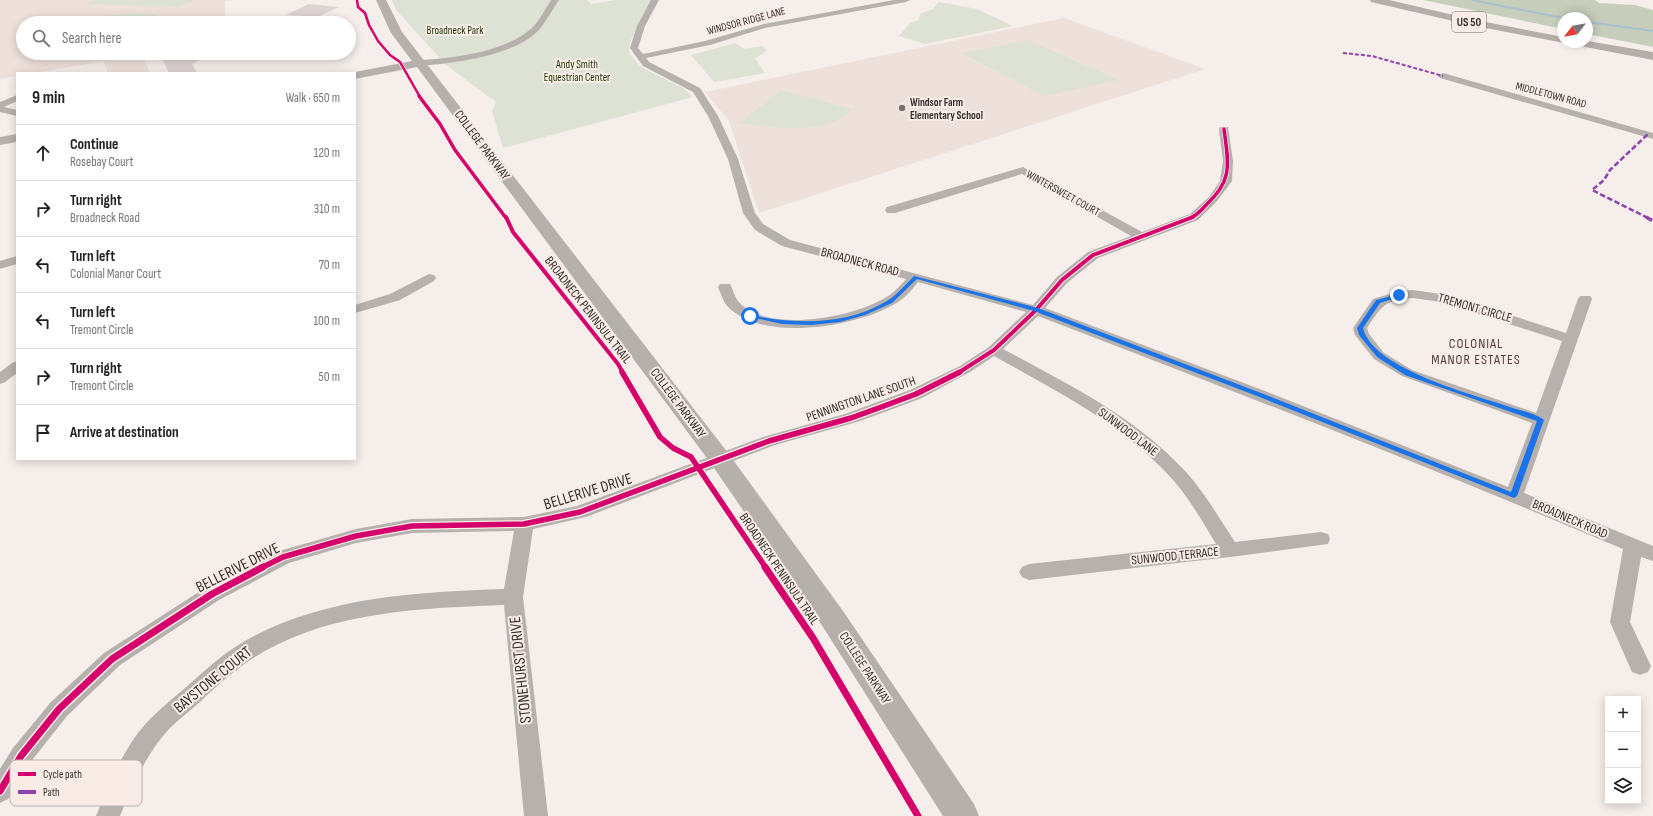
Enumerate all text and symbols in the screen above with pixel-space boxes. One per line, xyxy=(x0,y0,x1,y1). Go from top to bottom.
street label: WINDSOR RIDGE LANE xyxy=(705,4,787,38)
road number: US 50 xyxy=(1452,12,1486,32)
north arrow xyxy=(1557,12,1593,48)
search box xyxy=(16,16,356,60)
park label: Broadneck Park xyxy=(427,24,484,37)
icon: search xyxy=(30,27,52,49)
text: Search here xyxy=(62,29,122,48)
park label: Andy Smith Equestrian Center xyxy=(544,58,610,84)
street label: MIDDLETOWN ROAD xyxy=(1514,79,1588,111)
text: 9 min xyxy=(32,88,65,108)
text: Walk · 650 m xyxy=(286,90,340,106)
place label: Windsor Farm Elementary School xyxy=(910,96,983,122)
marker: Windsor Farm Elementary School xyxy=(897,103,907,113)
street label: COLLEGE PARKWAY xyxy=(451,107,514,183)
text: Continue xyxy=(70,135,119,154)
icon: ahead xyxy=(32,142,54,164)
text: 120 m xyxy=(314,145,340,161)
text: Rosebay Court xyxy=(70,154,133,170)
street label: WINTERSWEET COURT xyxy=(1024,167,1102,219)
text: Turn right xyxy=(70,191,122,210)
icon: right xyxy=(32,198,54,220)
text: 310 m xyxy=(314,201,340,217)
text: Broadneck Road xyxy=(70,210,140,226)
street label: BROADNECK ROAD xyxy=(819,244,901,280)
text: Turn left xyxy=(70,247,115,266)
street label: BROADNECK PENINSULA TRAIL xyxy=(541,253,635,367)
icon: left xyxy=(32,254,54,276)
text: 70 m xyxy=(319,257,340,273)
text: Colonial Manor Court xyxy=(70,266,161,282)
route end xyxy=(1390,286,1408,304)
street label: TREMONT CIRCLE xyxy=(1436,290,1514,326)
text: Turn left xyxy=(70,303,115,322)
route start xyxy=(741,307,759,325)
icon: left xyxy=(32,310,54,332)
text: 100 m xyxy=(313,313,340,329)
text: Tremont Circle xyxy=(70,322,134,338)
district label: COLONIAL MANOR ESTATES xyxy=(1431,335,1521,368)
text: Turn right xyxy=(70,359,122,378)
street label: COLLEGE PARKWAY xyxy=(647,365,710,441)
icon: right xyxy=(32,366,54,388)
text: 50 m xyxy=(319,369,340,385)
street label: PENNINGTON LANE SOUTH xyxy=(804,373,918,425)
text: Tremont Circle xyxy=(70,378,134,394)
street label: SUNWOOD LANE xyxy=(1095,404,1161,460)
icon: arrive xyxy=(32,422,54,444)
text: Arrive at destination xyxy=(70,423,179,442)
street label: BELLERIVE DRIVE xyxy=(542,470,634,514)
street label: BROADNECK ROAD xyxy=(1530,496,1610,542)
street label: BROADNECK PENINSULA TRAIL xyxy=(736,510,823,628)
street label: BELLERIVE DRIVE xyxy=(193,539,283,597)
street label: SUNWOOD TERRACE xyxy=(1130,543,1220,569)
street label: STONEHURST DRIVE xyxy=(506,616,536,724)
street label: COLLEGE PARKWAY xyxy=(836,629,895,708)
street label: BAYSTONE COURT xyxy=(170,642,256,717)
map controls xyxy=(1605,696,1641,804)
button: + xyxy=(1605,696,1641,732)
button: − xyxy=(1605,732,1641,768)
legend xyxy=(10,760,142,806)
text: Cycle path xyxy=(43,768,82,781)
button: layers xyxy=(1605,768,1641,804)
text: Path xyxy=(43,786,60,799)

